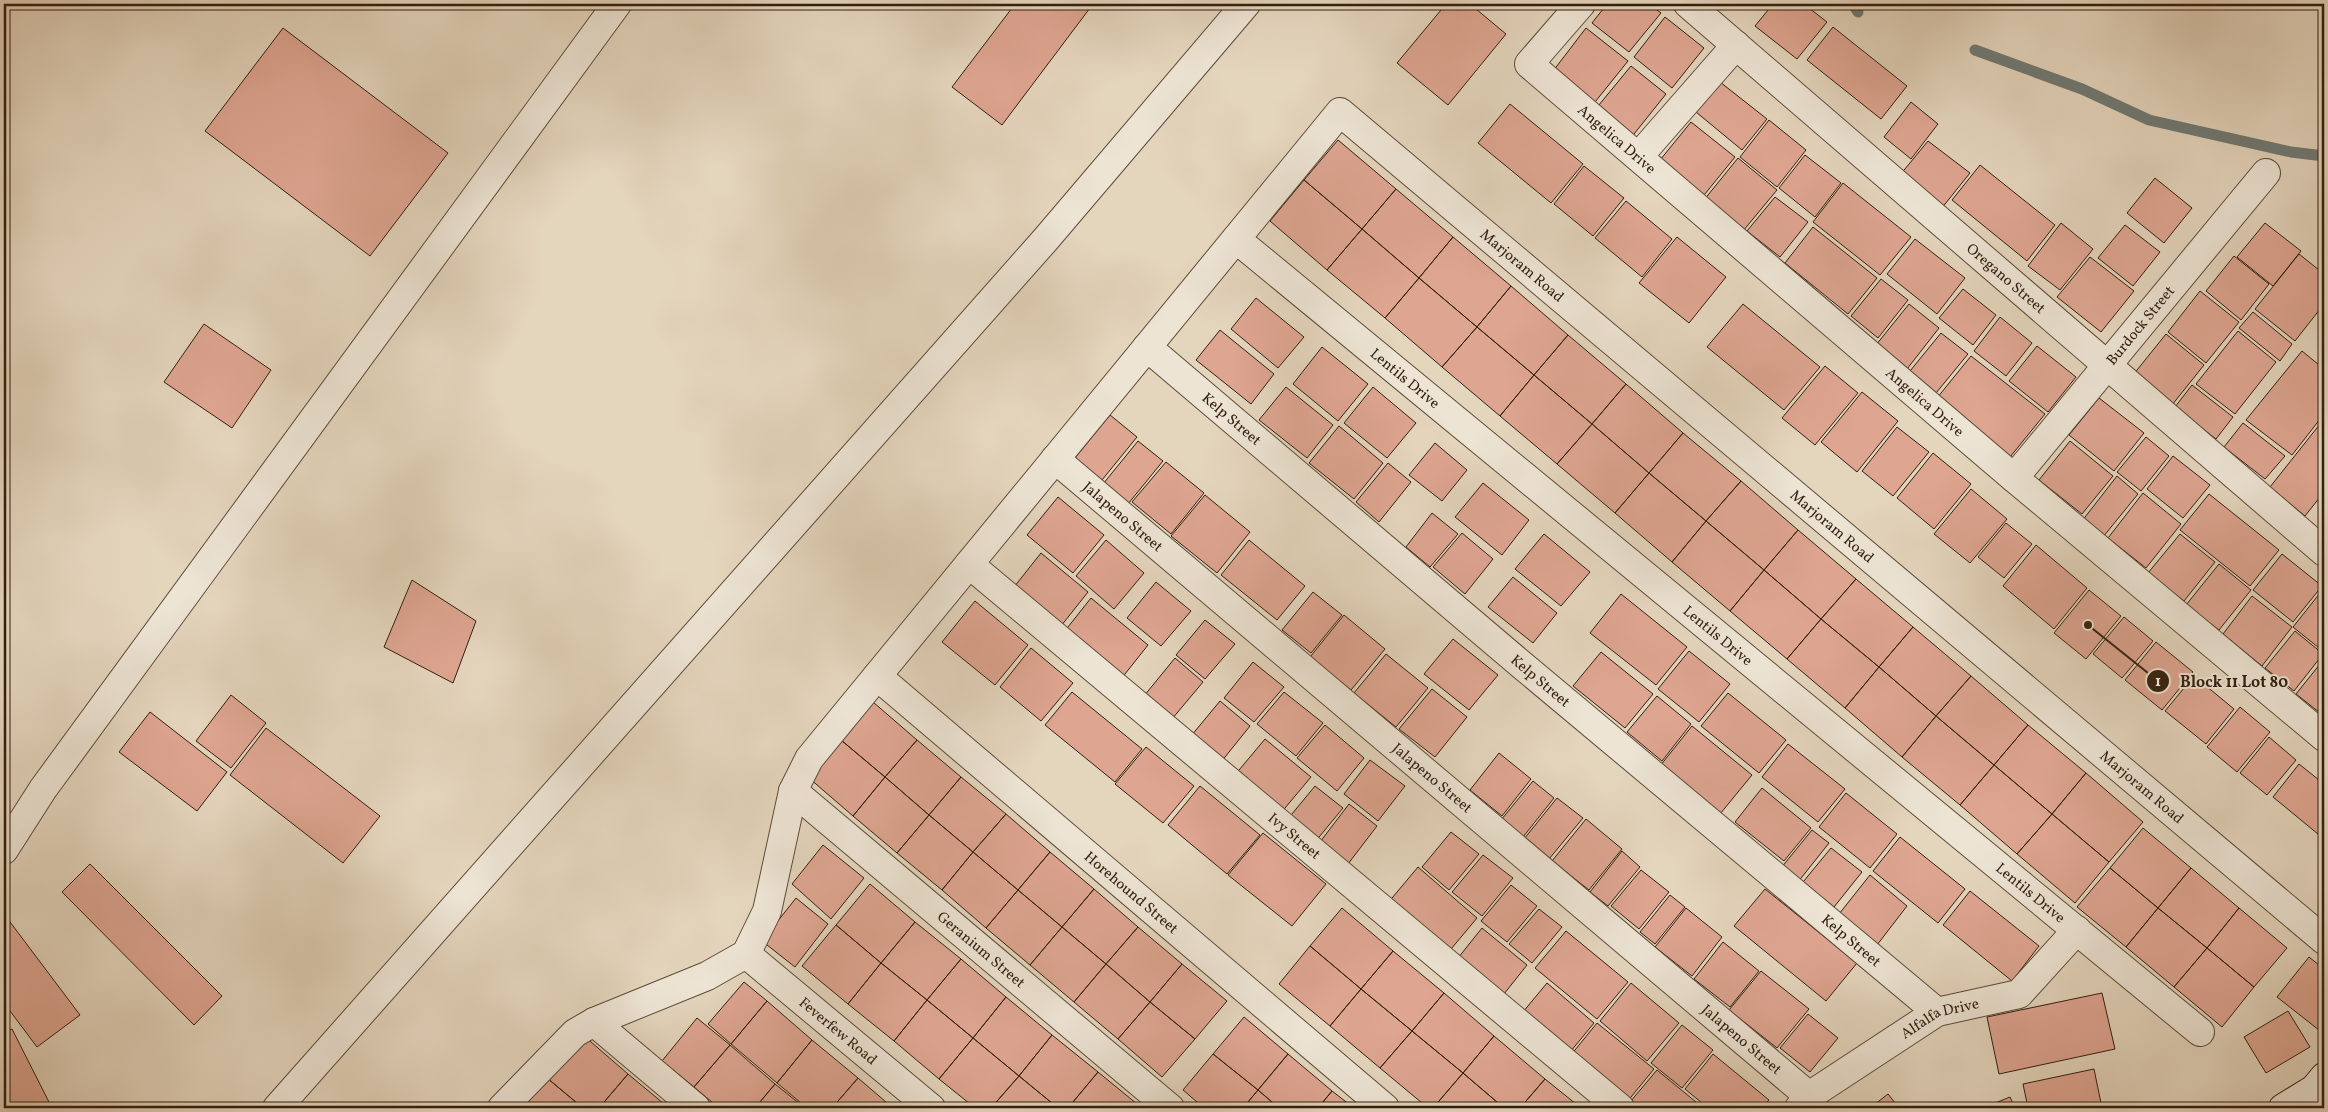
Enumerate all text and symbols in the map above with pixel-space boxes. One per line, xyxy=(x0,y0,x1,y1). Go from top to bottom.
street label: Angelica Drive xyxy=(1572,101,1660,180)
street label: Marjoram Road xyxy=(1475,225,1568,308)
street label: Oregano Street xyxy=(1961,239,2050,320)
street label: Burdock Street xyxy=(2102,282,2180,371)
street label: Lentils Drive xyxy=(1365,344,1444,414)
street label: Angelica Drive xyxy=(1880,364,1968,443)
street label: Kelp Street xyxy=(1196,389,1265,451)
street label: Jalapeno Street xyxy=(1077,477,1167,558)
street label: Marjoram Road xyxy=(1785,486,1878,569)
street label: Lentils Drive xyxy=(1677,602,1756,672)
street label: Kelp Street xyxy=(1505,651,1574,713)
callout: Block 11 Lot 80 xyxy=(2145,665,2298,696)
text: 1 xyxy=(2155,672,2161,693)
text: Block 11 Lot 80 xyxy=(2180,672,2288,694)
street label: Jalapeno Street xyxy=(1387,739,1476,819)
street label: Marjoram Road xyxy=(2095,747,2188,830)
street label: Ivy Street xyxy=(1262,809,1324,865)
street label: Horehound Street xyxy=(1079,847,1182,940)
street label: Lentils Drive xyxy=(1990,859,2069,929)
street label: Geranium Street xyxy=(932,907,1029,994)
street label: Kelp Street xyxy=(1816,910,1885,973)
street label: Feverfew Road xyxy=(794,993,881,1071)
street label: Alfalfa Drive xyxy=(1897,994,1981,1045)
street label: Jalapeno Street xyxy=(1696,1000,1786,1080)

